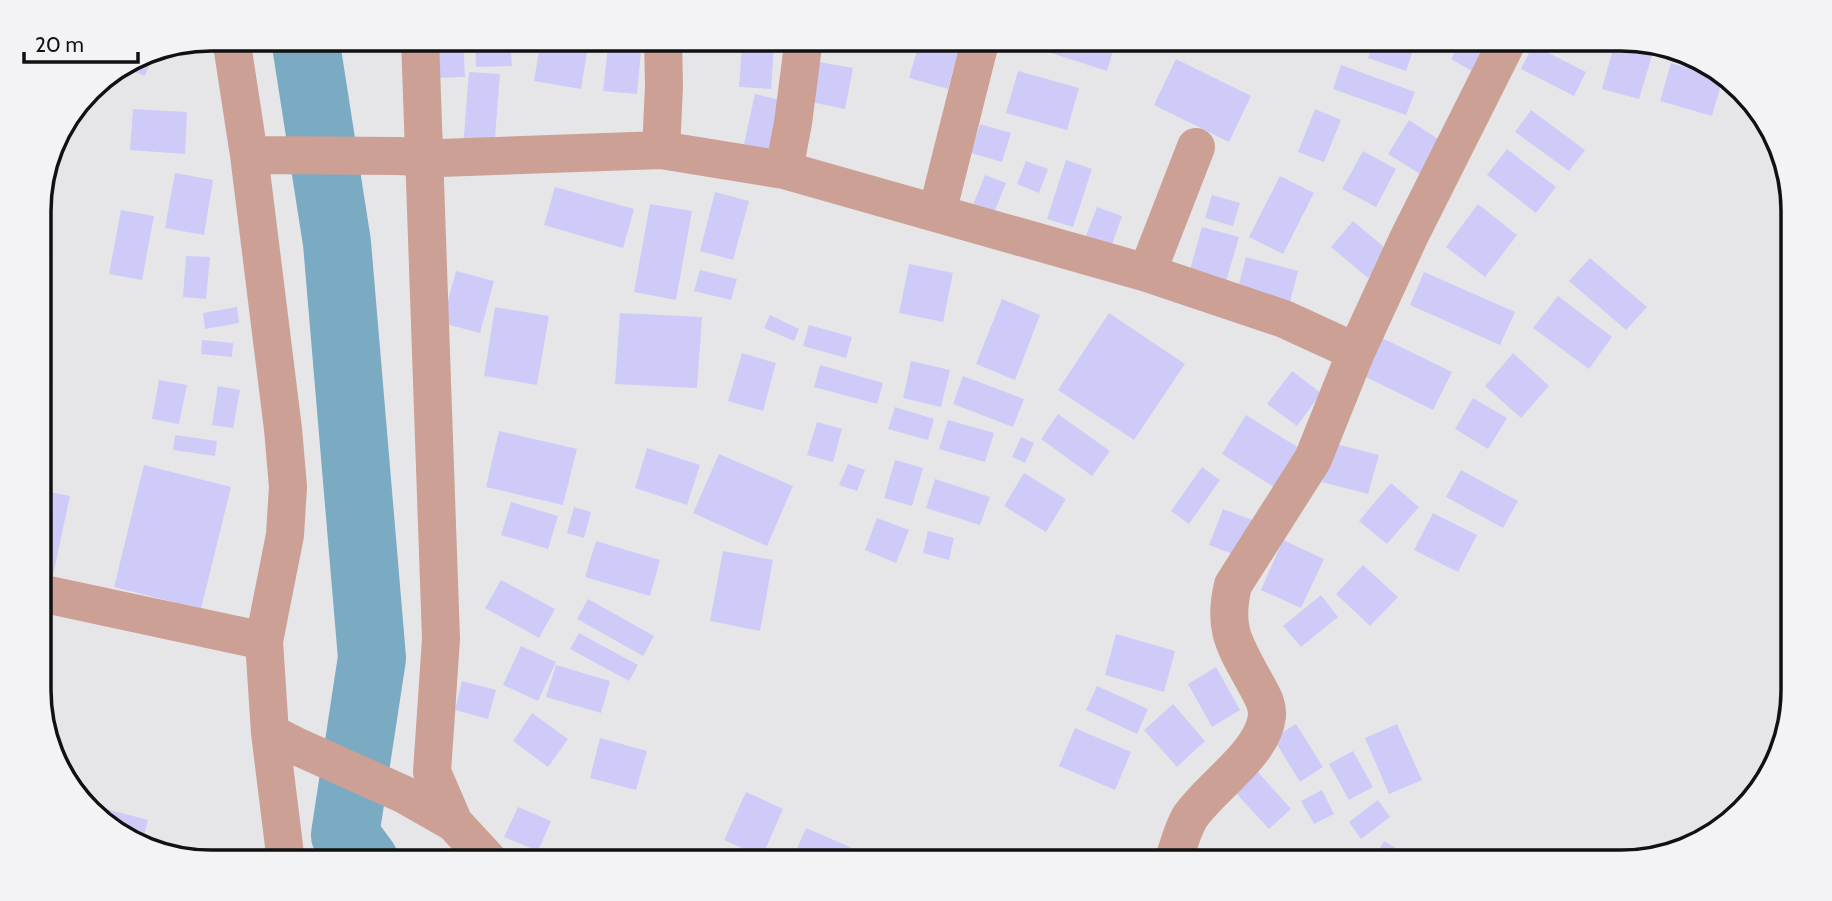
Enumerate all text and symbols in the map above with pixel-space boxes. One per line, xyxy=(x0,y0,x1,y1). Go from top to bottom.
scale bar xyxy=(24,21,138,65)
text: 20 m xyxy=(35,32,84,57)

